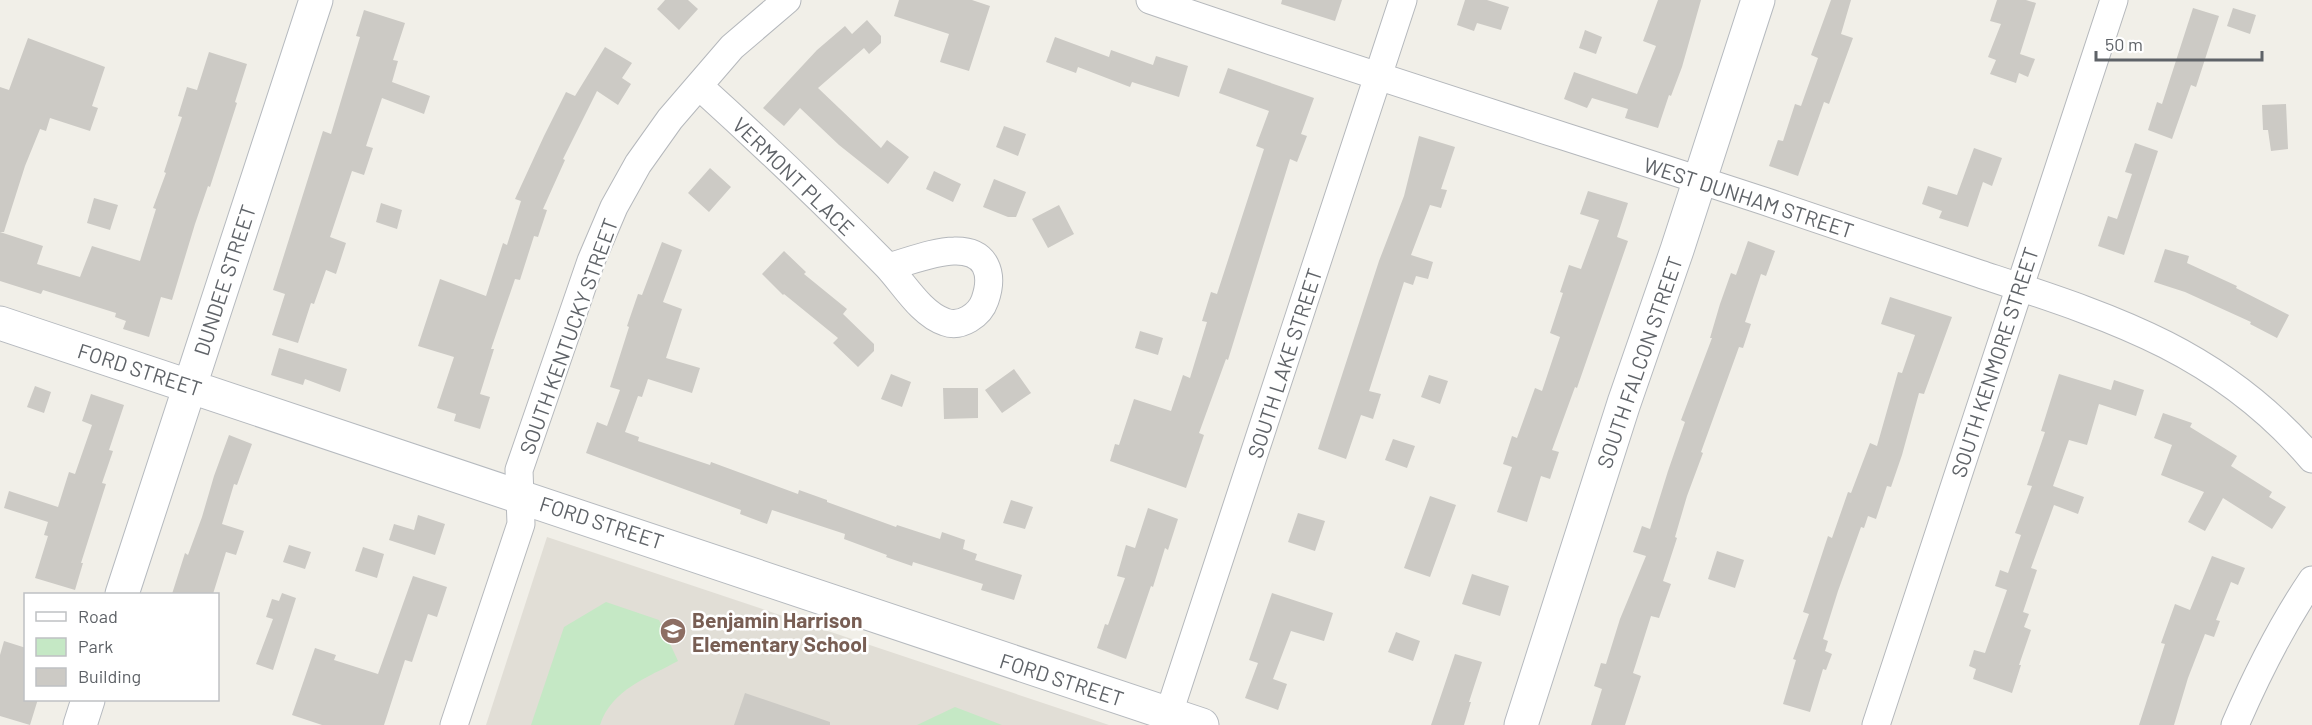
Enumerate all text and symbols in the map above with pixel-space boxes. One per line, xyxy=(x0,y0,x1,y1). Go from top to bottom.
scale bar xyxy=(2096,24,2262,62)
text: 50 m xyxy=(2105,33,2143,55)
street label: VERMONT PLACE xyxy=(728,112,860,240)
street label: WEST DUNHAM STREET xyxy=(1641,151,1857,243)
street label: DUNDEE STREET xyxy=(188,201,260,359)
street label: SOUTH KENTUCKY STREET xyxy=(514,214,622,457)
street label: SOUTH KENMORE STREET xyxy=(1945,244,2043,480)
street label: SOUTH FALCON STREET xyxy=(1591,253,1687,471)
street label: SOUTH LAKE STREET xyxy=(1242,265,1327,461)
street label: FORD STREET xyxy=(75,337,205,401)
street label: FORD STREET xyxy=(537,490,667,554)
legend xyxy=(24,593,219,701)
text: Road xyxy=(78,605,118,627)
place label: Benjamin Harrison Elementary School xyxy=(692,607,867,656)
school or university icon: Benjamin Harrison Elementary School xyxy=(658,616,688,646)
text: Park xyxy=(78,635,113,657)
street label: FORD STREET xyxy=(997,647,1127,711)
text: Building xyxy=(78,665,141,687)

